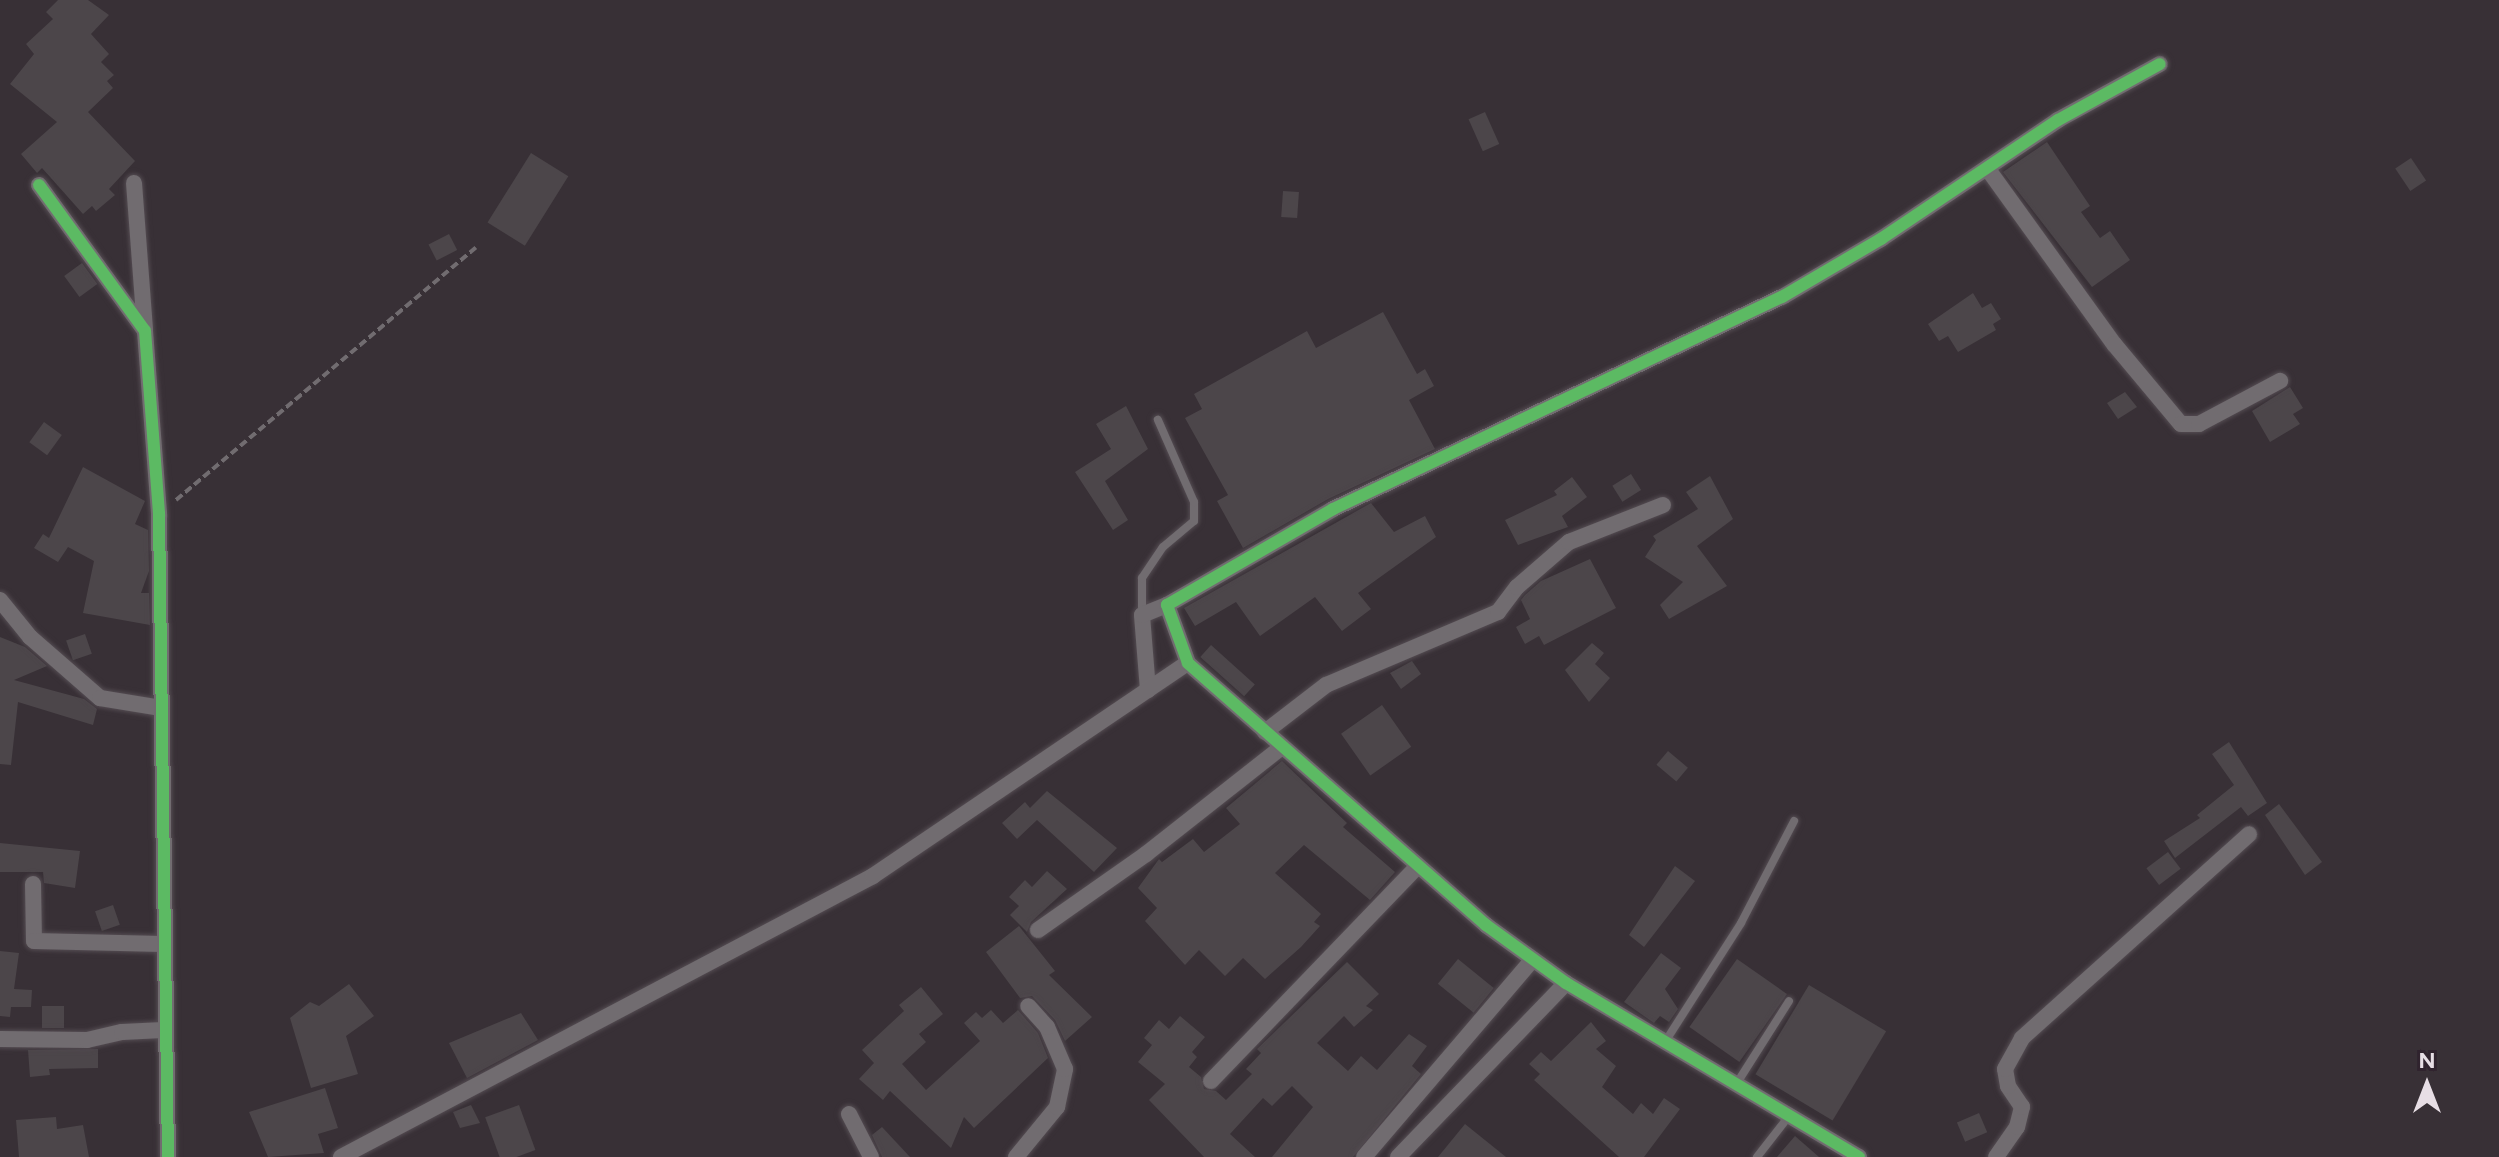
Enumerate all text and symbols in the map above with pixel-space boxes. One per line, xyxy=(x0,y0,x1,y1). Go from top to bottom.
north arrow xyxy=(2387,1045,2467,1125)
text: N xyxy=(2418,1047,2436,1074)

